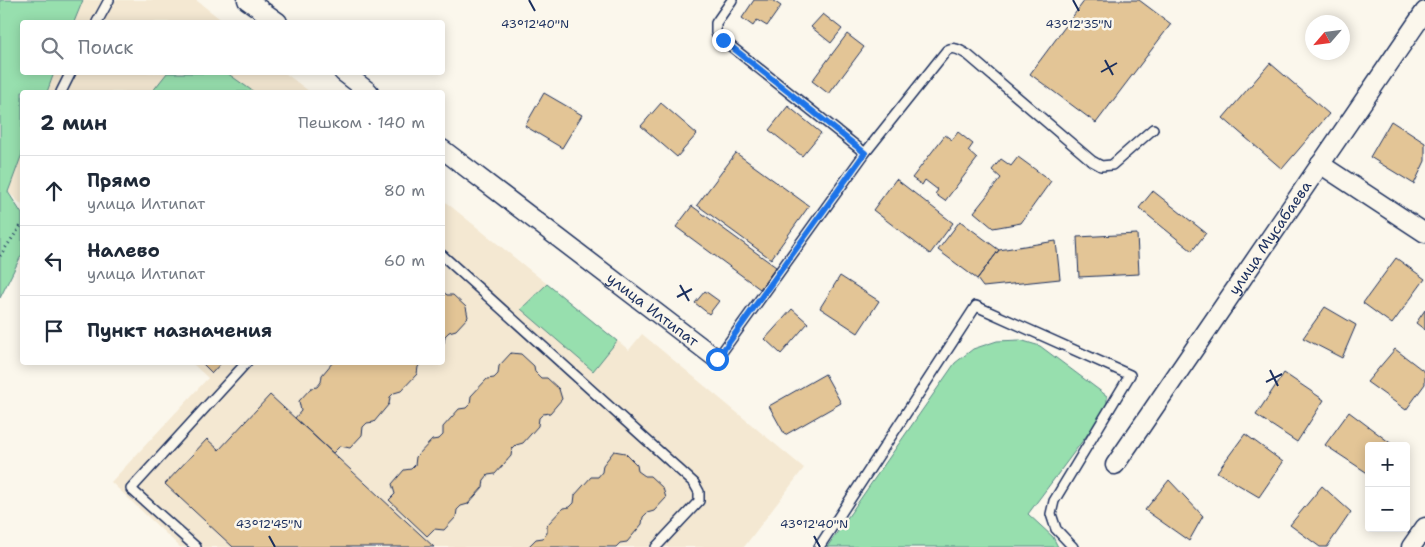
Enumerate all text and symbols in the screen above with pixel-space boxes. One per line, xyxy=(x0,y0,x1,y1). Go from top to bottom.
north arrow xyxy=(1305,15,1350,60)
text: 43°12'40"N xyxy=(501,16,569,32)
text: 43°12'35"N xyxy=(1046,16,1112,32)
search box xyxy=(20,20,445,75)
route end xyxy=(712,29,735,52)
icon: search xyxy=(38,34,66,62)
text: Поиск xyxy=(78,35,133,60)
text: 2 мин xyxy=(40,109,107,137)
text: Пешком · 140 m xyxy=(298,112,425,133)
text: Прямо xyxy=(87,168,151,193)
street label: улица Мусабаева xyxy=(1224,176,1316,299)
icon: ahead xyxy=(40,177,68,205)
text: 80 m xyxy=(384,180,425,201)
text: улица Илтипат xyxy=(87,193,205,214)
text: Налево xyxy=(87,238,160,263)
icon: left xyxy=(40,247,68,275)
text: 60 m xyxy=(384,250,425,271)
text: улица Илтипат xyxy=(87,263,205,284)
street label: улица Илтипат xyxy=(602,268,703,352)
icon: arrive xyxy=(40,317,68,345)
text: Пункт назначения xyxy=(87,318,272,343)
route start xyxy=(706,348,729,371)
map controls xyxy=(1365,442,1410,532)
button: + xyxy=(1365,442,1410,487)
button: − xyxy=(1365,487,1410,532)
text: 43°12'45"N xyxy=(236,516,302,532)
text: 43°12'40"N xyxy=(780,516,848,532)

